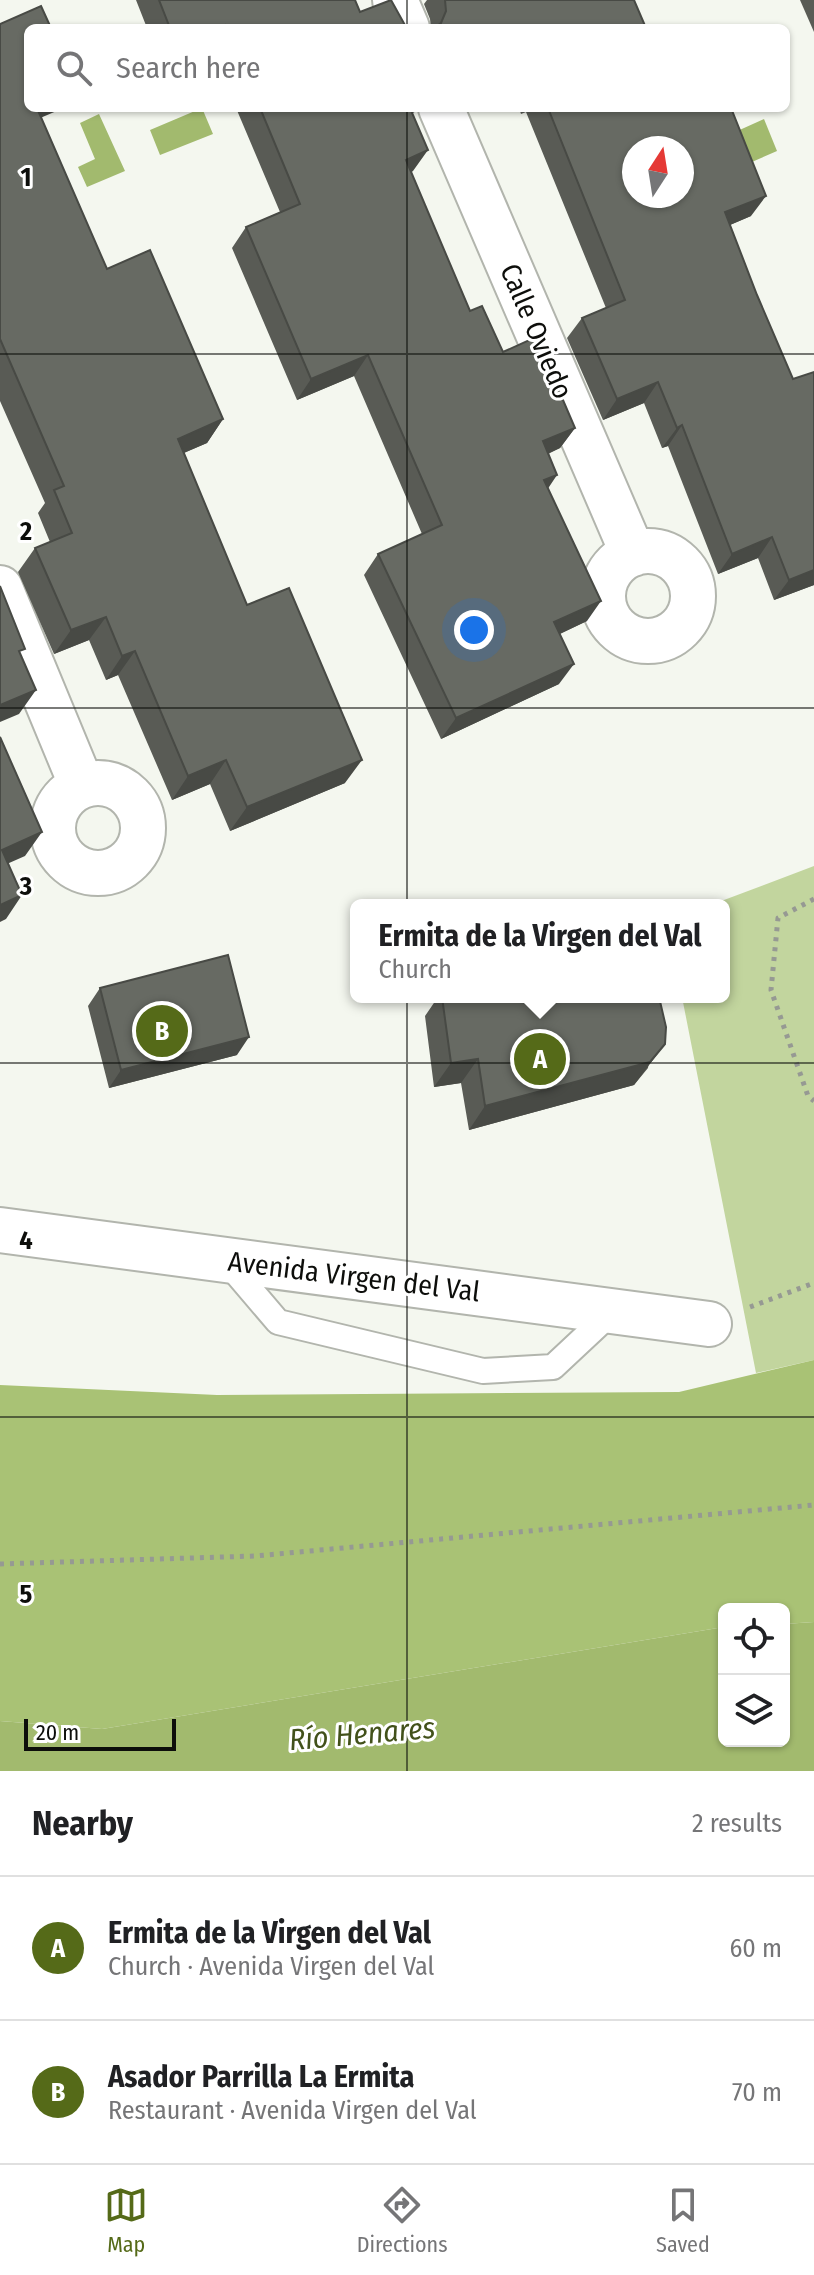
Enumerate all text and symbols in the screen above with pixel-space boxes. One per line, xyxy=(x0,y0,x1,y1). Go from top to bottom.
search box xyxy=(24,24,790,112)
icon: search xyxy=(52,46,96,90)
text: Search here xyxy=(116,50,261,86)
north arrow xyxy=(622,136,694,208)
text: 1 xyxy=(21,162,32,193)
street label: Calle Oviedo xyxy=(493,259,580,404)
text: 2 xyxy=(19,516,32,547)
your location xyxy=(454,610,494,650)
text: 3 xyxy=(19,871,32,902)
popup xyxy=(350,899,730,1003)
text: Ermita de la Virgen del Val xyxy=(379,918,701,954)
text: Church xyxy=(379,954,452,985)
pin: B xyxy=(136,1001,188,1061)
pin: A xyxy=(514,1029,566,1089)
text: 4 xyxy=(19,1225,33,1256)
street label: Avenida Virgen del Val xyxy=(226,1245,482,1308)
text: 5 xyxy=(20,1579,33,1610)
map controls xyxy=(718,1603,790,1747)
button: locate xyxy=(718,1603,790,1675)
button: layers xyxy=(718,1675,790,1747)
water label: Río Henares xyxy=(287,1710,437,1758)
scale bar xyxy=(24,1715,176,1751)
text: 20 m xyxy=(36,1719,79,1746)
text: Nearby xyxy=(32,1803,133,1844)
text: 2 results xyxy=(692,1808,782,1839)
text: Ermita de la Virgen del Val xyxy=(108,1915,431,1951)
text: A xyxy=(51,1933,65,1964)
text: 60 m xyxy=(729,1933,782,1964)
text: Church · Avenida Virgen del Val xyxy=(108,1951,434,1982)
text: Asador Parrilla La Ermita xyxy=(108,2059,414,2095)
text: B xyxy=(51,2077,65,2108)
text: 70 m xyxy=(732,2077,782,2108)
text: Restaurant · Avenida Virgen del Val xyxy=(108,2095,477,2126)
tab: Map xyxy=(104,2183,148,2258)
tab: Directions xyxy=(357,2183,448,2258)
tab: Saved xyxy=(656,2183,710,2258)

